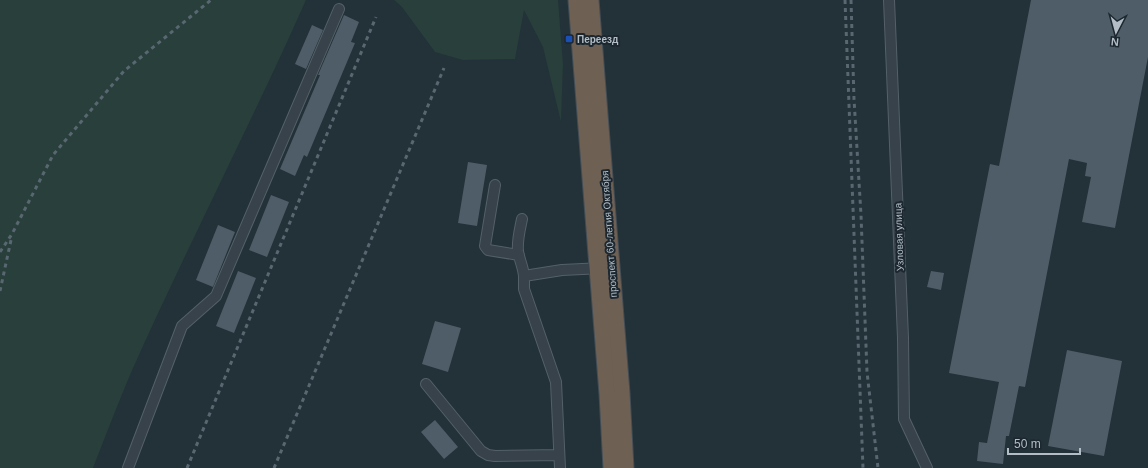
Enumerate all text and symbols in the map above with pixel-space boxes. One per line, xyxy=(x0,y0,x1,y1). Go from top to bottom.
north arrow xyxy=(1096,12,1136,52)
marker: Переезд xyxy=(564,34,574,44)
place label: Переезд xyxy=(577,34,619,45)
text: N xyxy=(1110,36,1120,48)
street label: проспект 60-летия Октября xyxy=(599,170,619,298)
street label: Узловая улица xyxy=(892,202,906,271)
scale bar xyxy=(1008,430,1080,456)
text: 50 m xyxy=(1014,437,1041,451)

